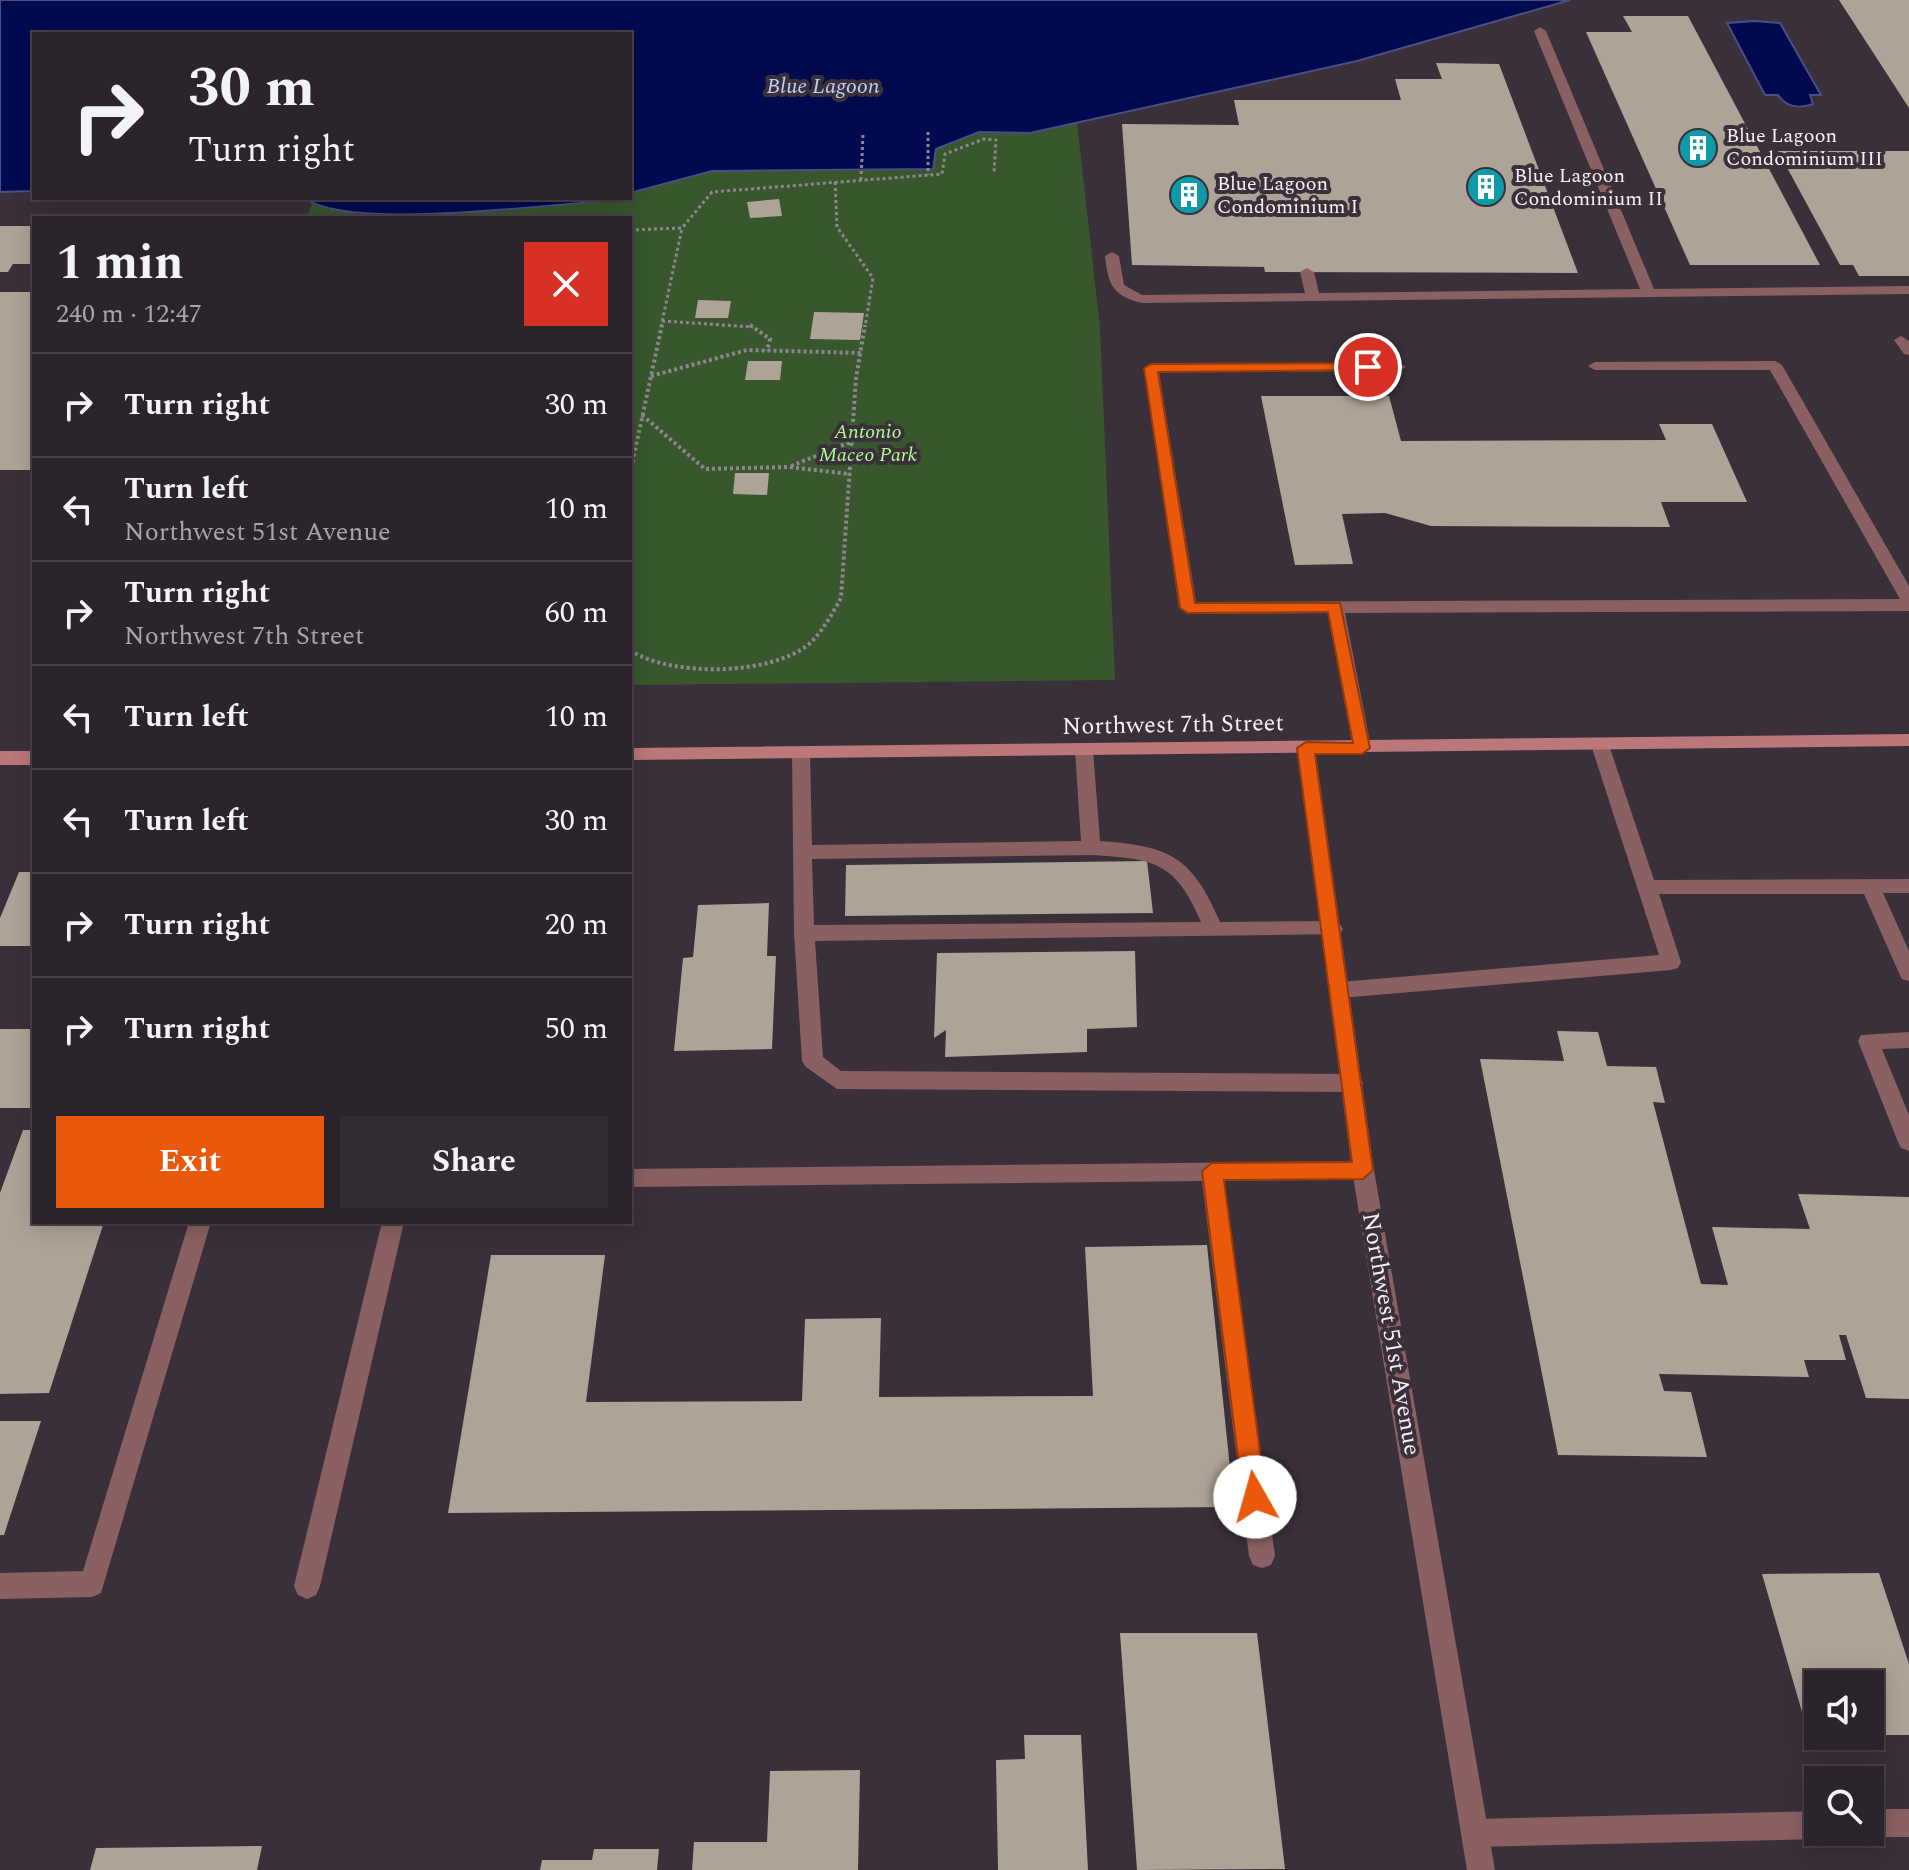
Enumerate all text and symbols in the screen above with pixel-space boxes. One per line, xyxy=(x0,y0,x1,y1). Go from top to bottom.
text: 30 m xyxy=(188,46,315,131)
icon: right xyxy=(56,64,160,168)
water label: Blue Lagoon xyxy=(766,70,880,103)
place label: Blue Lagoon Condominium III xyxy=(1726,121,1883,174)
text: Turn right xyxy=(188,123,355,178)
building icon: Blue Lagoon Condominium III xyxy=(1677,127,1719,169)
place label: Blue Lagoon Condominium II xyxy=(1514,161,1663,214)
building icon: Blue Lagoon Condominium II xyxy=(1465,166,1507,208)
place label: Blue Lagoon Condominium I xyxy=(1217,169,1358,222)
building icon: Blue Lagoon Condominium I xyxy=(1168,174,1210,216)
text: 1 min xyxy=(56,227,184,300)
button: close xyxy=(524,242,608,326)
text: 240 m · 12:47 xyxy=(56,294,202,334)
pin xyxy=(1334,333,1402,401)
icon: arrive xyxy=(1346,345,1390,389)
text: Turn right xyxy=(124,382,270,428)
text: 30 m xyxy=(545,382,608,428)
icon: right xyxy=(56,383,100,427)
park label: Antonio Maceo Park xyxy=(819,417,918,470)
text: Turn left xyxy=(124,466,249,512)
text: 10 m xyxy=(545,486,608,532)
icon: left xyxy=(56,487,100,531)
text: Northwest 51st Avenue xyxy=(124,512,391,552)
text: Turn right xyxy=(124,570,270,616)
text: 60 m xyxy=(545,590,608,636)
icon: right xyxy=(56,591,100,635)
text: Northwest 7th Street xyxy=(124,616,364,656)
text: Turn left xyxy=(124,694,249,740)
text: 10 m xyxy=(545,694,608,740)
icon: left xyxy=(56,695,100,739)
street label: Northwest 7th Street xyxy=(1062,705,1284,745)
text: Turn left xyxy=(124,798,249,844)
text: 30 m xyxy=(545,798,608,844)
icon: left xyxy=(56,799,100,843)
text: Turn right xyxy=(124,902,270,948)
text: 20 m xyxy=(545,902,608,948)
icon: right xyxy=(56,903,100,947)
text: Turn right xyxy=(124,1006,270,1052)
text: 50 m xyxy=(545,1006,608,1052)
icon: right xyxy=(56,1007,100,1051)
button: Exit xyxy=(56,1116,324,1208)
button: Share xyxy=(340,1116,608,1208)
street label: Northwest 51st Avenue xyxy=(1352,1210,1430,1458)
position arrow xyxy=(1213,1455,1297,1539)
map controls xyxy=(1804,1670,1884,1846)
button: sound xyxy=(1804,1670,1884,1750)
button: search xyxy=(1804,1766,1884,1846)

